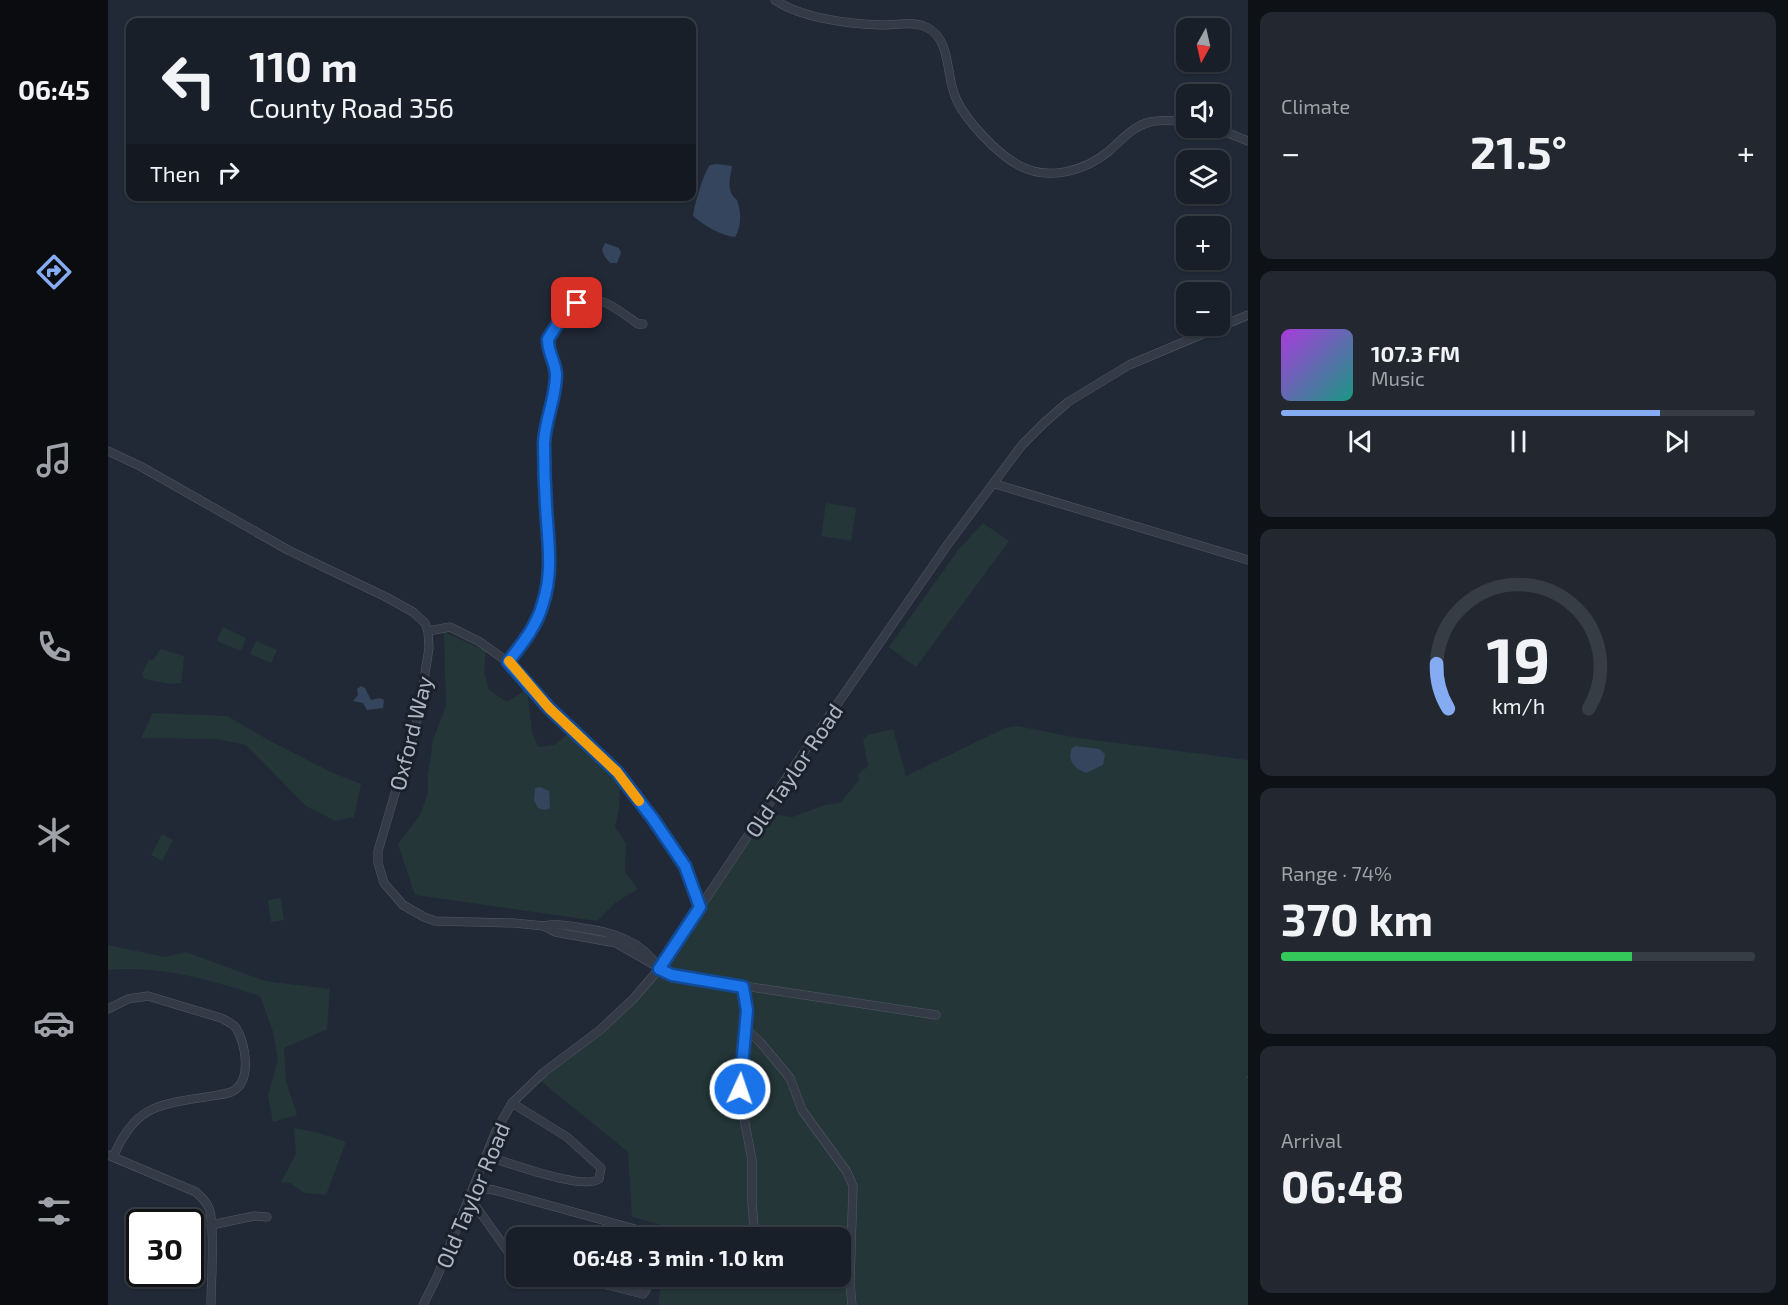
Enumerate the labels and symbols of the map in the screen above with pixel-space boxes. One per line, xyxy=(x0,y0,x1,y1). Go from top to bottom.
north arrow xyxy=(1176,18,1230,72)
pin xyxy=(551,277,602,328)
street label: Oxford Way xyxy=(383,673,437,793)
street label: Old Taylor Road xyxy=(739,698,847,842)
position arrow xyxy=(708,1057,772,1121)
street label: Old Taylor Road xyxy=(430,1118,514,1272)
speed limit sign: 30 xyxy=(126,1209,204,1287)

